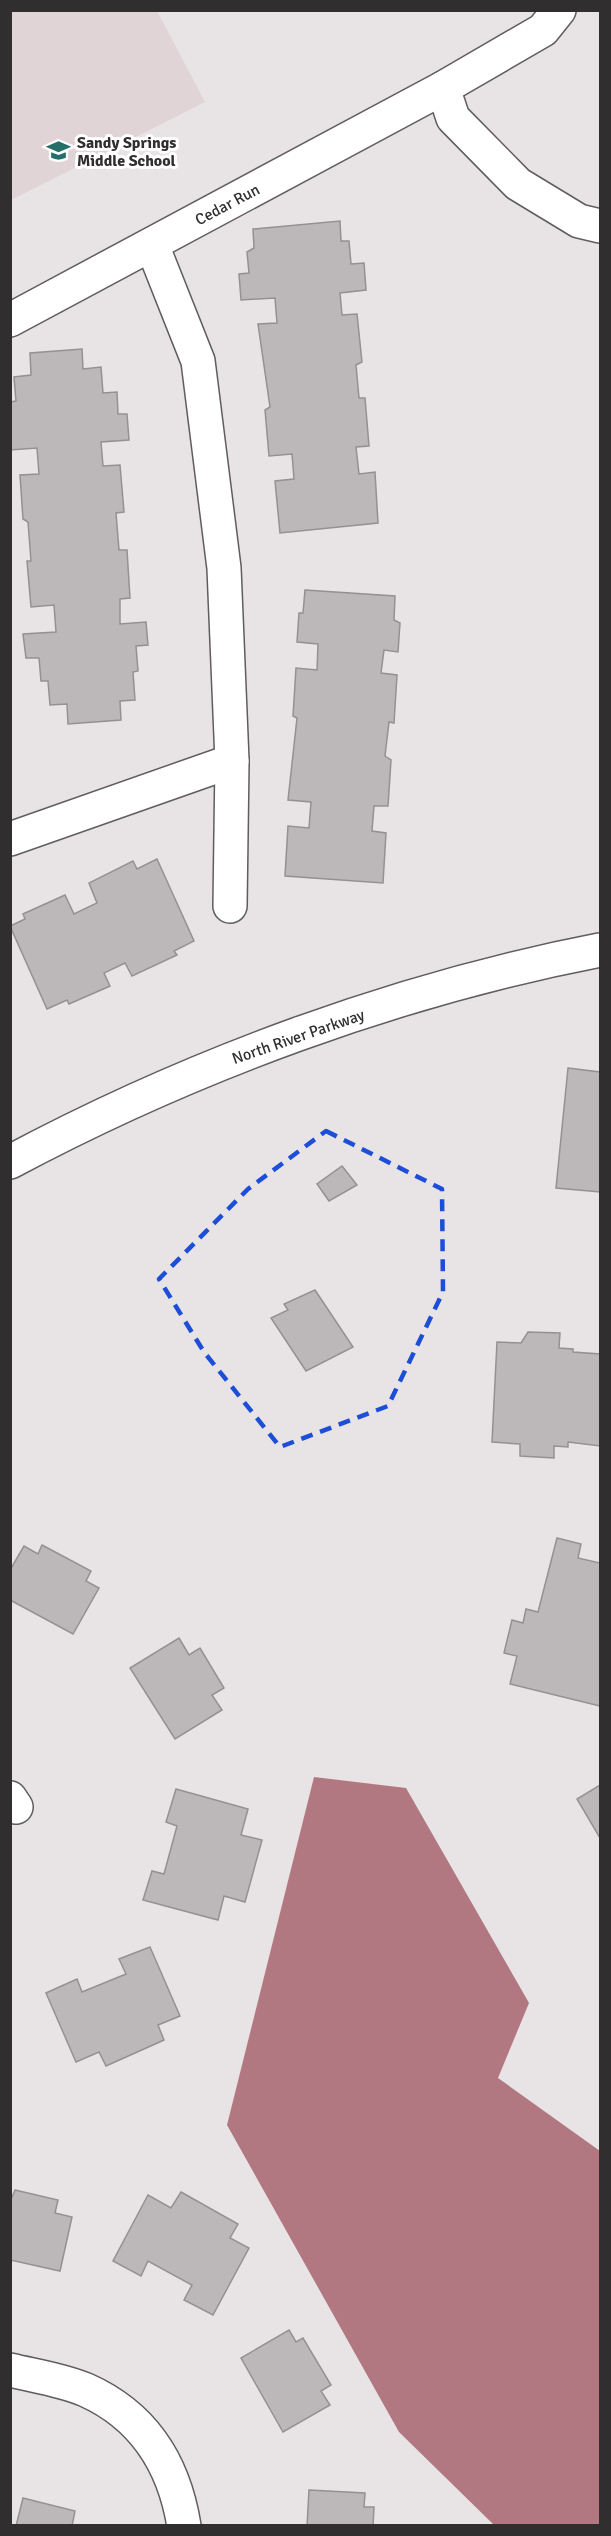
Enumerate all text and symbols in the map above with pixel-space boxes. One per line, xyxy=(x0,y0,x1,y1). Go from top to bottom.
place label: Sandy Springs Middle School xyxy=(77,133,176,171)
school or university icon: Sandy Springs Middle School xyxy=(46,138,72,164)
street label: Cedar Run xyxy=(192,180,263,230)
street label: North River Parkway xyxy=(229,1005,368,1069)

